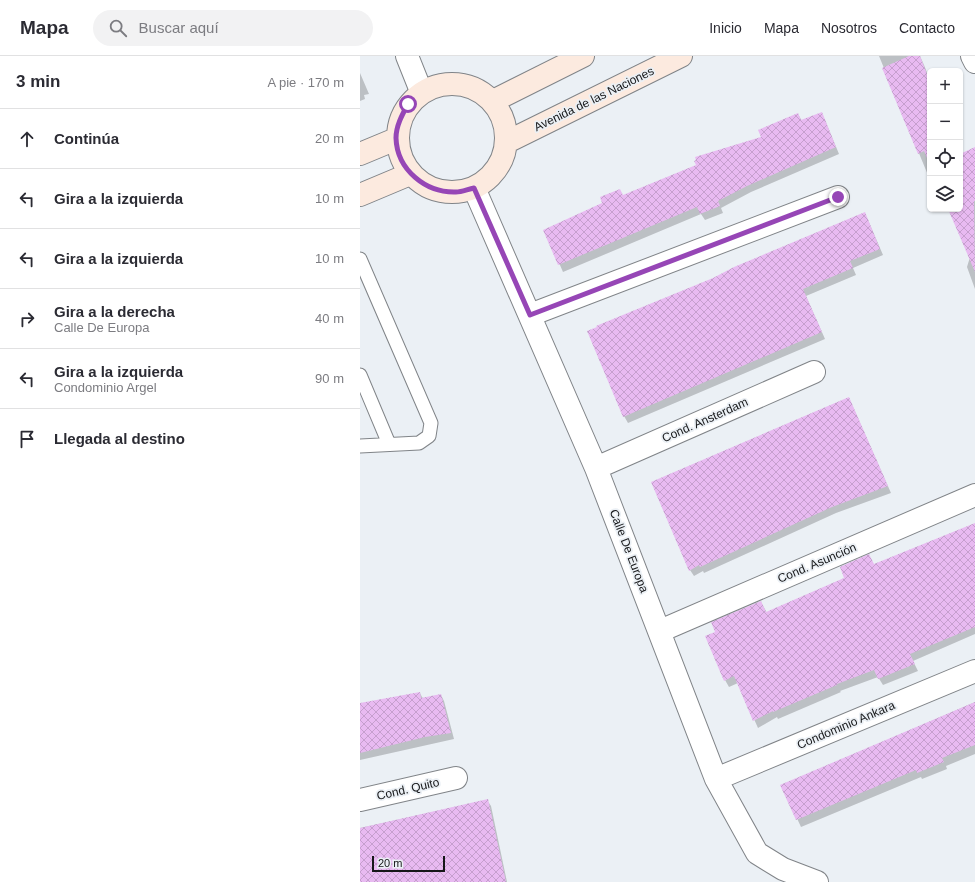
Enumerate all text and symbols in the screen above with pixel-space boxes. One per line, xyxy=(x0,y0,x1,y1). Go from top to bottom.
search box xyxy=(93,10,373,46)
text: Mapa xyxy=(20,17,69,38)
icon: search xyxy=(107,17,129,39)
text: Buscar aquí xyxy=(139,19,219,36)
text: Inicio xyxy=(709,20,742,36)
text: Mapa xyxy=(764,20,799,36)
text: Nosotros xyxy=(821,20,877,36)
text: Contacto xyxy=(899,20,955,36)
street label: Avenida de las Naciones xyxy=(532,64,656,134)
map controls xyxy=(927,68,963,212)
button: + xyxy=(927,68,963,104)
text: 3 min xyxy=(16,72,60,91)
text: A pie · 170 m xyxy=(267,75,344,90)
route start xyxy=(399,95,417,113)
button: − xyxy=(927,104,963,140)
icon: ahead xyxy=(16,128,38,150)
text: Continúa xyxy=(54,130,119,147)
text: 20 m xyxy=(315,131,344,146)
button: locate xyxy=(927,140,963,176)
button: layers xyxy=(927,176,963,212)
icon: left xyxy=(16,188,38,210)
route end xyxy=(829,188,847,206)
text: Gira a la izquierda xyxy=(54,190,183,207)
text: 10 m xyxy=(315,191,344,206)
icon: left xyxy=(16,248,38,270)
text: Gira a la izquierda xyxy=(54,250,183,267)
text: 10 m xyxy=(315,251,344,266)
text: Gira a la derecha xyxy=(54,303,175,320)
icon: right xyxy=(16,308,38,330)
text: 40 m xyxy=(315,311,344,326)
text: Calle De Europa xyxy=(54,320,149,335)
text: Gira a la izquierda xyxy=(54,363,183,380)
icon: left xyxy=(16,368,38,390)
text: 90 m xyxy=(315,371,344,386)
text: Condominio Argel xyxy=(54,380,157,395)
street label: Cond. Ansterdam xyxy=(660,395,750,445)
icon: arrive xyxy=(16,428,38,450)
text: Llegada al destino xyxy=(54,430,185,447)
street label: Calle De Europa xyxy=(607,507,651,595)
street label: Cond. Asunción xyxy=(776,540,858,586)
street label: Condominio Ankara xyxy=(795,698,897,752)
street label: Cond. Quito xyxy=(375,775,441,803)
scale bar xyxy=(372,854,445,873)
text: 20 m xyxy=(378,857,402,869)

